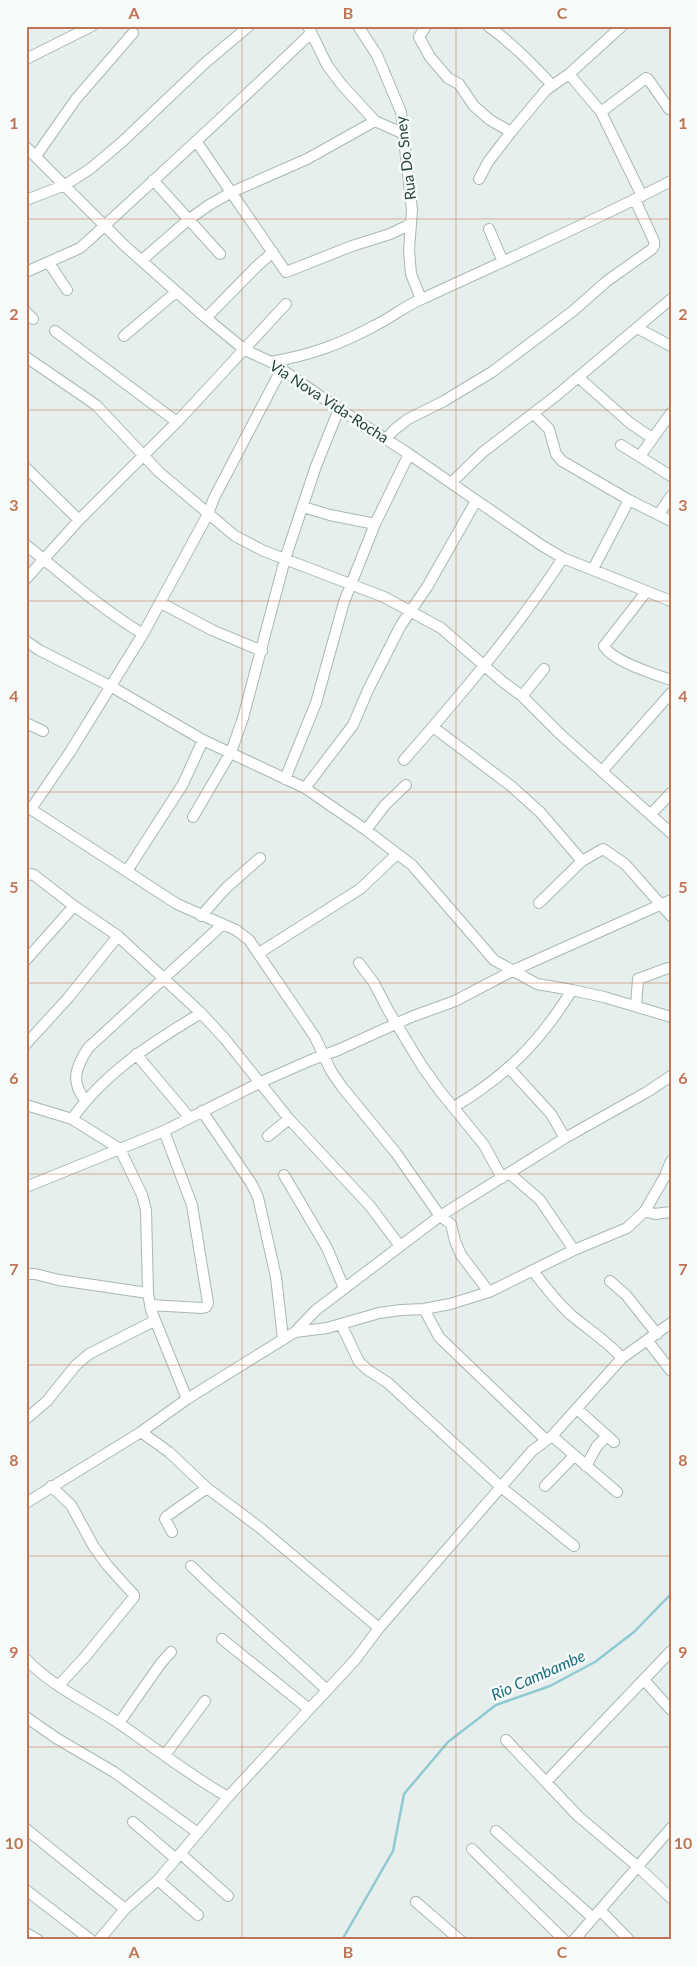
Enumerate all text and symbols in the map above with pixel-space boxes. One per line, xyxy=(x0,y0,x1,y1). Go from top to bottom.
text: A xyxy=(127,3,140,22)
text: B xyxy=(343,3,353,22)
text: C xyxy=(557,3,568,22)
text: 1 xyxy=(9,113,19,132)
text: 1 xyxy=(678,113,688,132)
street label: Rua Do Sney xyxy=(391,115,419,201)
text: 2 xyxy=(9,304,19,323)
text: 2 xyxy=(678,304,688,323)
street label: Via Nova Vida-Rocha xyxy=(267,356,393,446)
text: 3 xyxy=(9,495,19,514)
text: 3 xyxy=(678,495,688,514)
text: 4 xyxy=(9,686,19,705)
text: 4 xyxy=(678,686,688,705)
text: 5 xyxy=(9,877,19,896)
text: 5 xyxy=(678,877,688,896)
text: 6 xyxy=(9,1068,19,1087)
text: 6 xyxy=(678,1068,688,1087)
text: 7 xyxy=(9,1259,19,1278)
text: 7 xyxy=(678,1259,688,1278)
text: 8 xyxy=(9,1450,19,1469)
text: 8 xyxy=(678,1450,688,1469)
text: 9 xyxy=(9,1642,19,1661)
text: 9 xyxy=(678,1642,688,1661)
water label: Rio Cambambe xyxy=(488,1645,588,1704)
text: 10 xyxy=(5,1833,23,1852)
text: 10 xyxy=(674,1833,692,1852)
text: A xyxy=(127,1942,140,1961)
text: B xyxy=(343,1942,353,1961)
text: C xyxy=(557,1942,568,1961)

